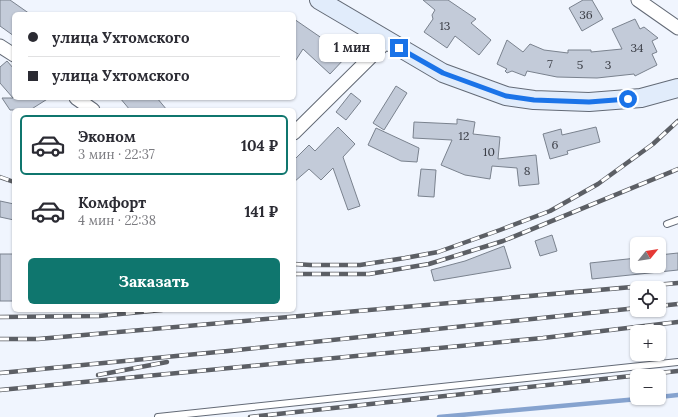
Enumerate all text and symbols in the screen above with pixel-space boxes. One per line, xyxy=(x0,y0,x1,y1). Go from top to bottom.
house number: 36 xyxy=(579,7,593,22)
house number: 13 xyxy=(439,18,451,33)
text: улица Ухтомского xyxy=(52,28,189,47)
callout: 1 мин xyxy=(319,34,385,62)
text: 1 мин xyxy=(334,39,370,56)
route end xyxy=(390,39,408,57)
house number: 34 xyxy=(630,40,644,55)
house number: 7 xyxy=(547,56,553,71)
house number: 5 xyxy=(577,57,583,72)
house number: 3 xyxy=(605,57,612,72)
text: улица Ухтомского xyxy=(52,66,189,85)
route start xyxy=(619,90,637,108)
icon: car xyxy=(30,127,66,163)
text: Эконом xyxy=(78,127,136,146)
house number: 12 xyxy=(459,128,469,143)
text: 104 ₽ xyxy=(241,136,278,155)
house number: 6 xyxy=(552,137,559,152)
house number: 10 xyxy=(483,144,495,159)
text: 3 мин · 22:37 xyxy=(78,146,155,163)
house number: 8 xyxy=(524,163,531,178)
icon: car xyxy=(30,193,66,229)
text: Комфорт xyxy=(78,193,146,212)
text: 141 ₽ xyxy=(244,202,278,221)
text: 4 мин · 22:38 xyxy=(78,212,156,229)
north arrow xyxy=(630,237,666,273)
map controls xyxy=(630,237,666,405)
button: Заказать xyxy=(28,258,280,304)
button: locate xyxy=(630,281,666,317)
button: + xyxy=(630,325,666,361)
button: − xyxy=(630,369,666,405)

